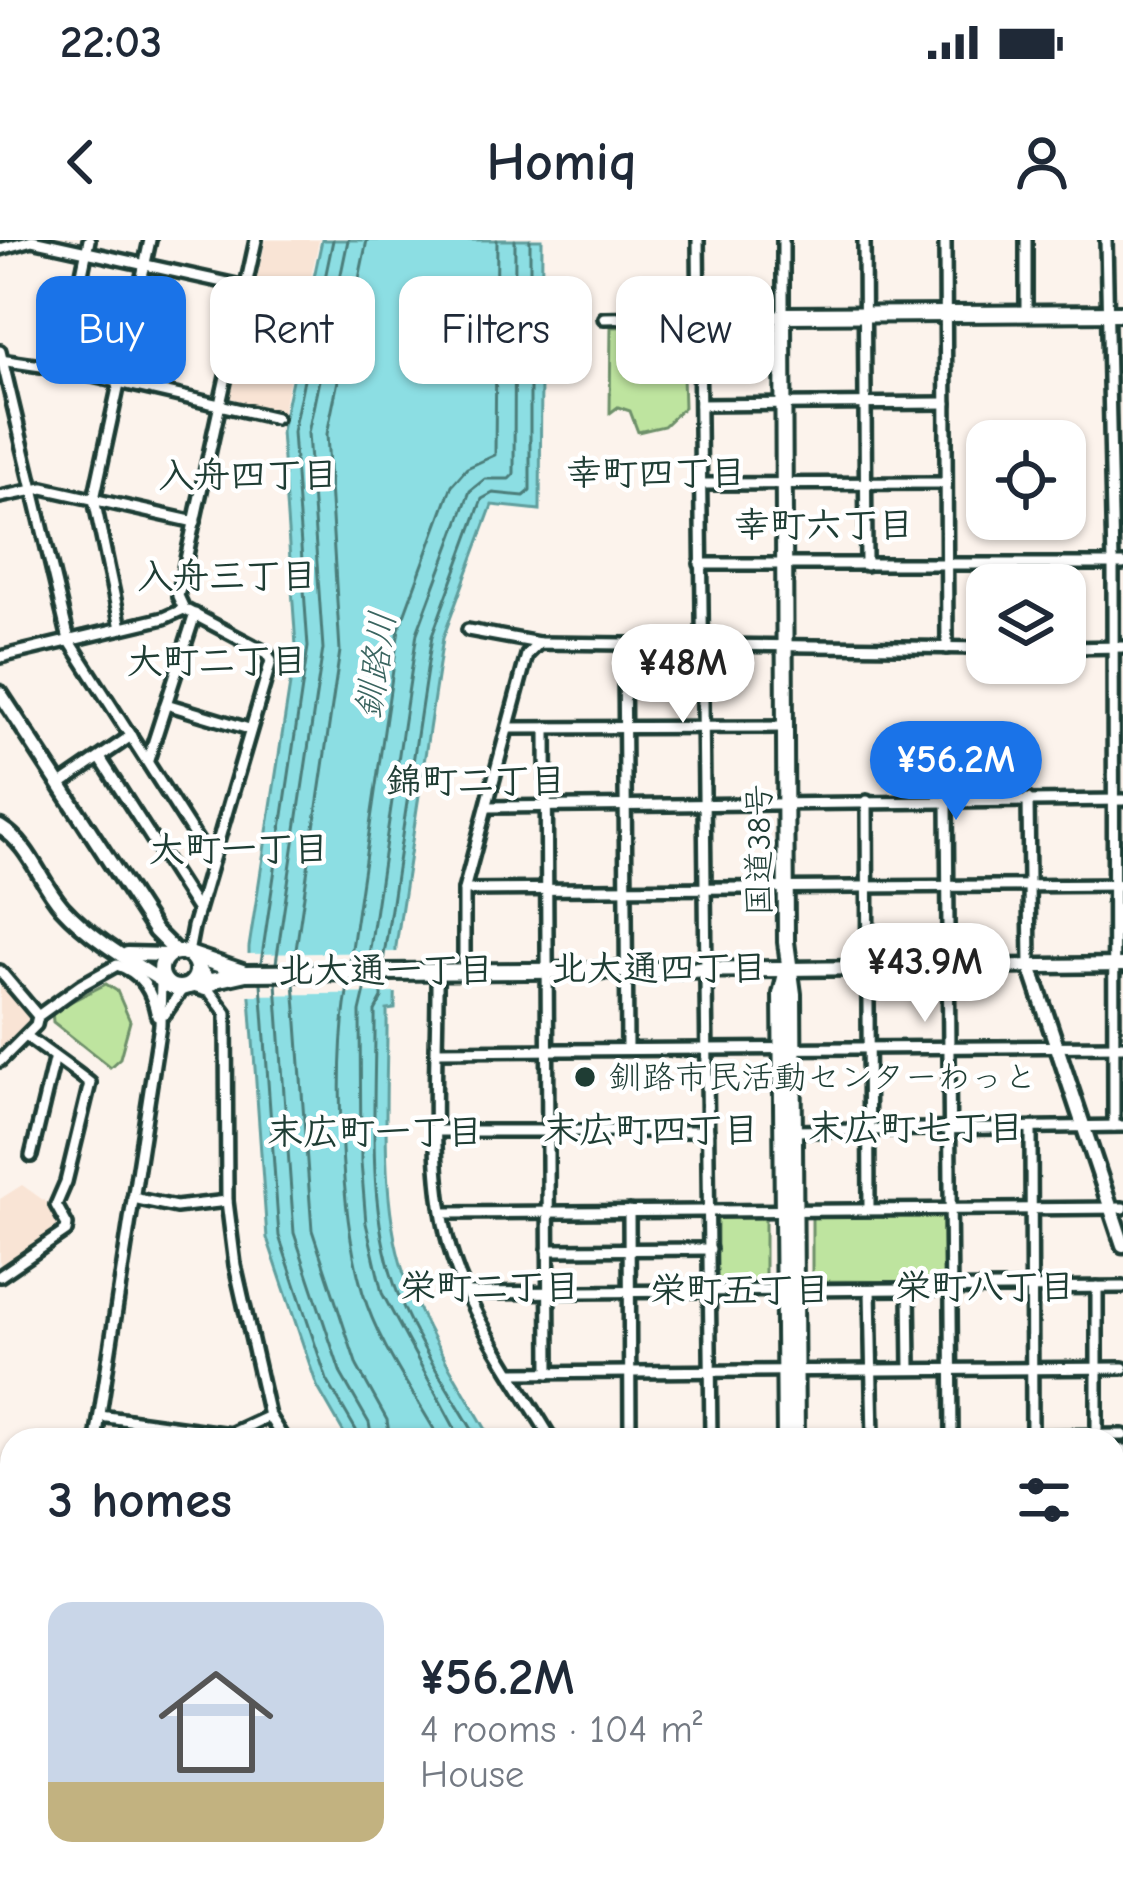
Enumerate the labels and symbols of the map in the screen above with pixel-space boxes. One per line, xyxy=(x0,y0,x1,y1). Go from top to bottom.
district label: 幸町四丁目 xyxy=(566,453,746,494)
district label: 入舟四丁目 xyxy=(158,455,338,496)
district label: 幸町六丁目 xyxy=(734,505,914,546)
district label: 入舟三丁目 xyxy=(137,556,317,597)
water label: 釧路川 xyxy=(348,609,404,721)
pin: ¥48M xyxy=(612,624,754,726)
district label: 大町二丁目 xyxy=(127,641,307,682)
pin: ¥56.2M xyxy=(858,721,1054,823)
district label: 錦町二丁目 xyxy=(386,761,566,802)
street label: 国道38号 xyxy=(740,784,778,916)
district label: 大町一丁目 xyxy=(149,829,329,870)
pin: ¥43.9M xyxy=(827,923,1023,1025)
district label: 北大通四丁目 xyxy=(551,948,767,989)
district label: 北大通一丁目 xyxy=(278,950,494,991)
place label: 釧路市民活動センターわっと xyxy=(609,1058,1037,1096)
marker: 釧路市民活動センターわっと xyxy=(572,1064,598,1090)
district label: 末広町七丁目 xyxy=(808,1108,1024,1149)
district label: 末広町四丁目 xyxy=(543,1110,759,1151)
district label: 末広町一丁目 xyxy=(267,1112,483,1153)
district label: 栄町二丁目 xyxy=(400,1267,580,1308)
district label: 栄町八丁目 xyxy=(895,1267,1075,1308)
district label: 栄町五丁目 xyxy=(650,1270,830,1311)

